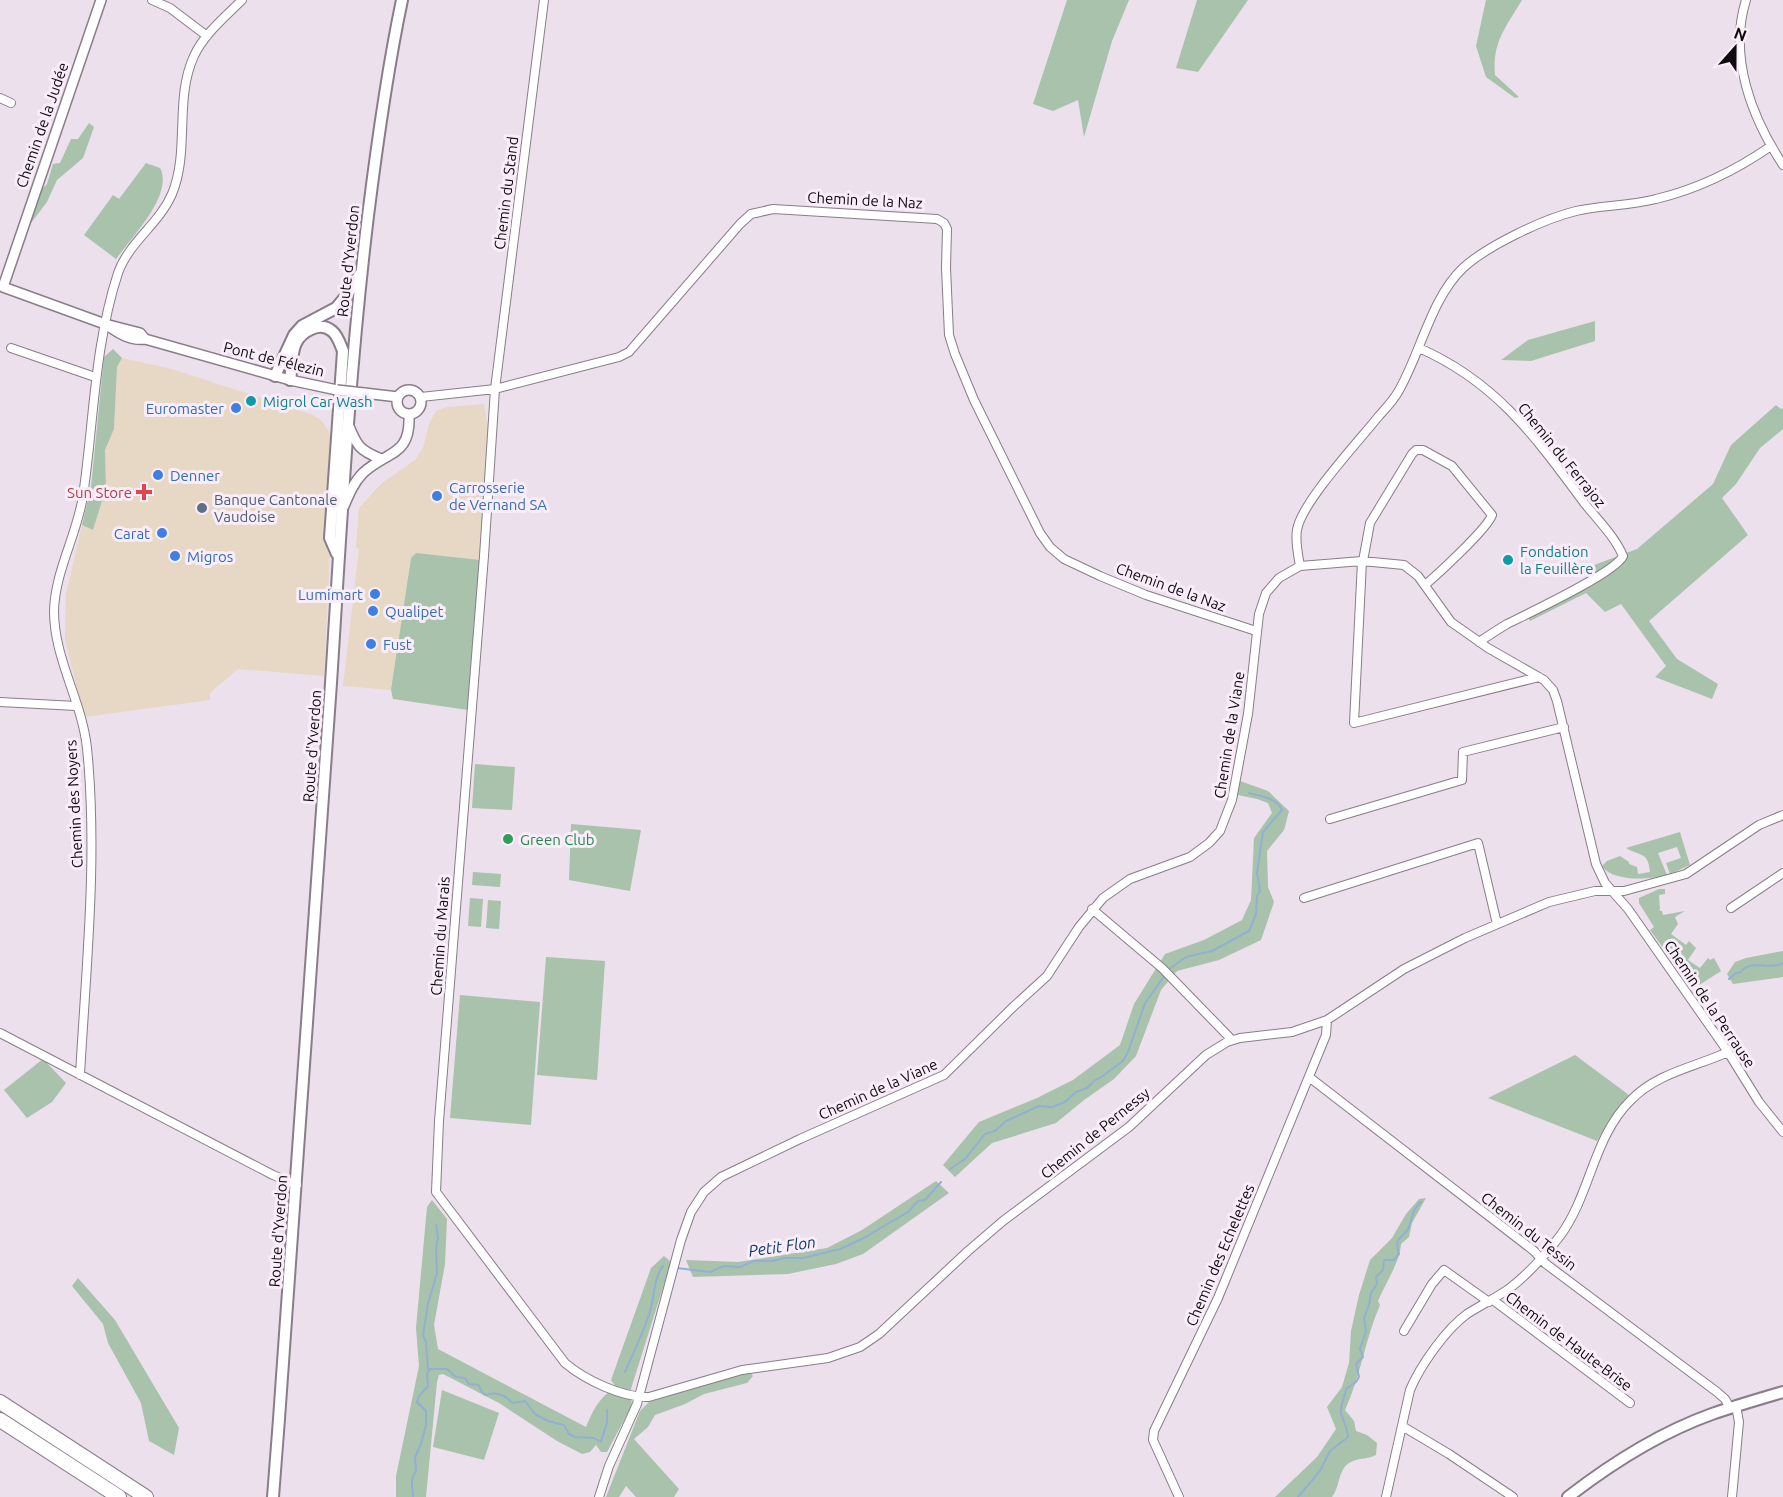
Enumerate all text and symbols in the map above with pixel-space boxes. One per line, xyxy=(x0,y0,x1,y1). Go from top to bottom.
north arrow xyxy=(1705,18,1765,78)
text: N xyxy=(1732,23,1749,45)
street label: Chemin de la Judée xyxy=(13,60,71,190)
street label: Chemin du Stand xyxy=(491,135,521,251)
street label: Chemin de la Naz xyxy=(807,188,923,212)
street label: Route d'Yverdon xyxy=(334,204,362,318)
street label: Pont de Félezin xyxy=(222,338,326,380)
place label: Migrol Car Wash xyxy=(263,393,373,410)
marker: Migrol Car Wash xyxy=(244,394,258,408)
street label: Chemin du Ferrajoz xyxy=(1515,399,1610,511)
place label: Euromaster xyxy=(146,400,224,417)
marker: Euromaster xyxy=(229,401,243,415)
place label: Denner xyxy=(170,467,220,484)
marker: Denner xyxy=(151,468,165,482)
place label: Carrosserie de Vernand SA xyxy=(449,479,547,513)
place label: Sun Store xyxy=(67,484,132,501)
marker: Sun Store xyxy=(137,485,151,499)
marker: Carrosserie de Vernand SA xyxy=(430,489,444,503)
place label: Banque Cantonale Vaudoise xyxy=(214,491,337,525)
marker: Banque Cantonale Vaudoise xyxy=(195,501,209,515)
place label: Carat xyxy=(114,525,150,542)
marker: Carat xyxy=(155,526,169,540)
place label: Fondation la Feuillère xyxy=(1520,543,1594,577)
place label: Migros xyxy=(187,548,233,565)
marker: Migros xyxy=(168,549,182,563)
marker: Fondation la Feuillère xyxy=(1501,553,1515,567)
street label: Chemin de la Naz xyxy=(1114,559,1228,615)
place label: Lumimart xyxy=(298,586,363,603)
marker: Lumimart xyxy=(368,587,382,601)
place label: Qualipet xyxy=(385,603,444,620)
marker: Qualipet xyxy=(366,604,380,618)
place label: Fust xyxy=(383,636,412,653)
marker: Fust xyxy=(364,637,378,651)
street label: Chemin de la Viane xyxy=(1211,670,1247,800)
street label: Route d'Yverdon xyxy=(300,689,324,803)
street label: Chemin des Noyers xyxy=(62,739,86,869)
place label: Green Club xyxy=(520,831,595,848)
marker: Green Club xyxy=(501,832,515,846)
street label: Chemin du Marais xyxy=(427,876,453,996)
street label: Chemin de la Perrause xyxy=(1661,937,1759,1071)
street label: Chemin de la Viane xyxy=(816,1055,940,1123)
street label: Chemin de Pernessy xyxy=(1037,1084,1153,1182)
street label: Route d'Yverdon xyxy=(266,1174,290,1288)
street label: Chemin des Echelettes xyxy=(1182,1181,1258,1329)
street label: Chemin du Tessin xyxy=(1478,1188,1580,1274)
water label: Petit Flon xyxy=(747,1232,817,1260)
street label: Chemin de Haute-Brise xyxy=(1502,1288,1636,1394)

